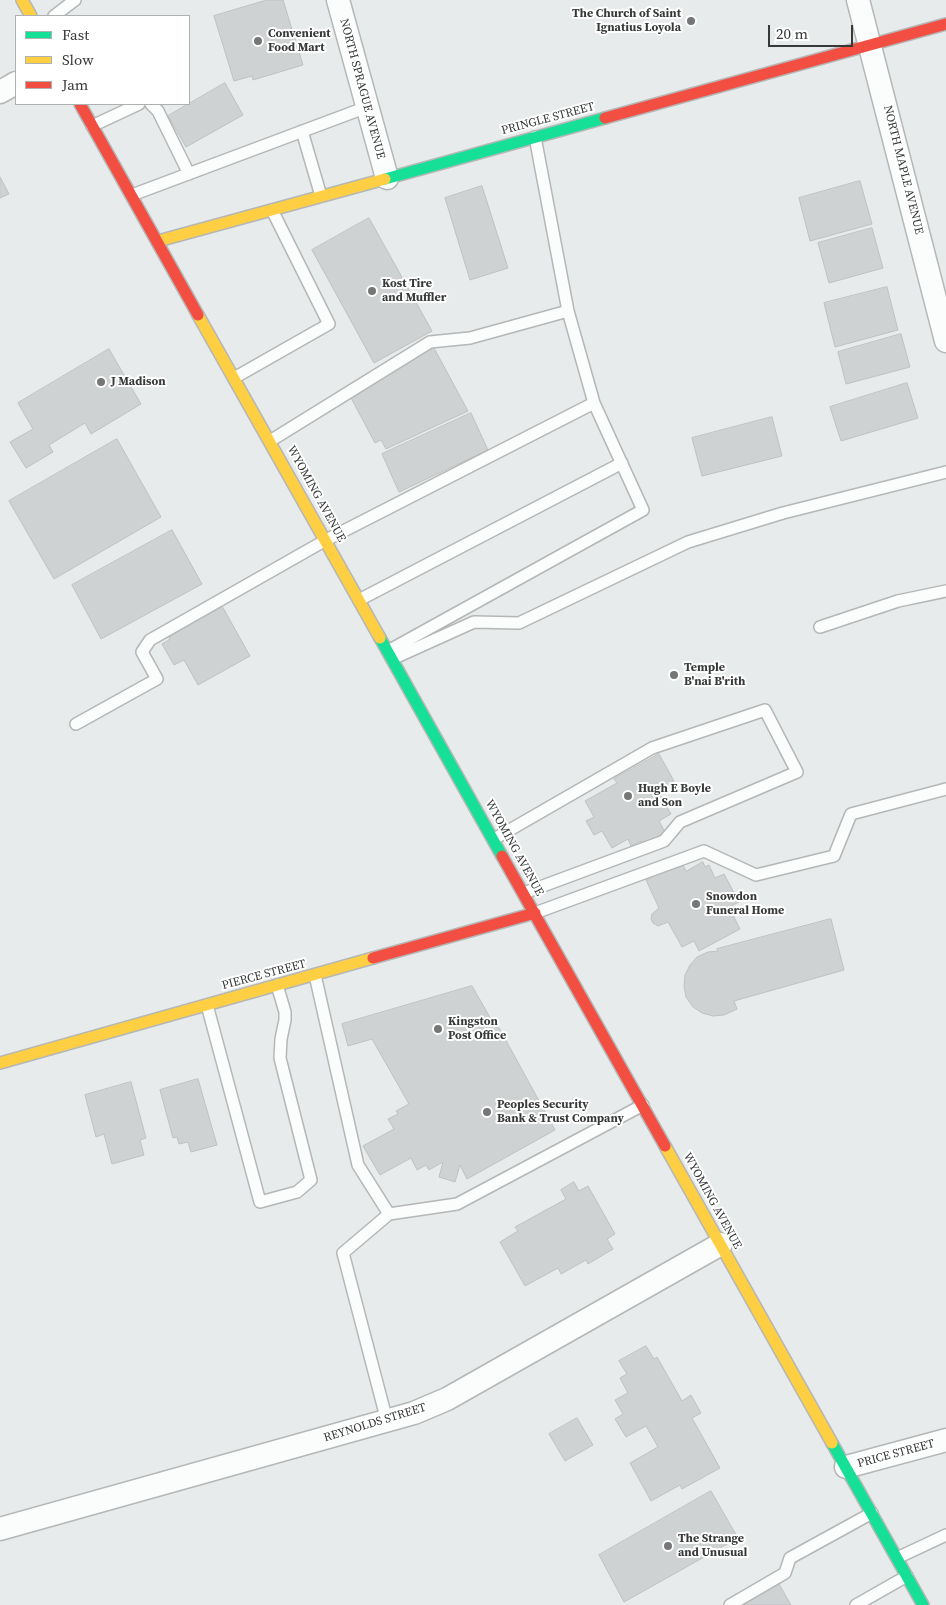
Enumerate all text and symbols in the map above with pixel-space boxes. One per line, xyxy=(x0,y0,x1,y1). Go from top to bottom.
place label: The Church of Saint Ignatius Loyola xyxy=(572,7,681,35)
legend xyxy=(15,15,190,105)
marker: The Church of Saint Ignatius Loyola xyxy=(685,15,697,27)
scale bar xyxy=(771,15,856,47)
street label: NORTH SPRAGUE AVENUE xyxy=(336,17,388,161)
text: 20 m xyxy=(776,23,808,44)
text: Fast xyxy=(62,24,89,45)
place label: Convenient Food Mart xyxy=(268,27,331,55)
marker: Convenient Food Mart xyxy=(252,35,264,47)
text: Slow xyxy=(62,49,94,70)
text: Jam xyxy=(62,74,88,95)
street label: PRINGLE STREET xyxy=(500,100,596,138)
street label: NORTH MAPLE AVENUE xyxy=(880,104,926,236)
place label: Kost Tire and Muffler xyxy=(382,277,446,305)
marker: Kost Tire and Muffler xyxy=(366,285,378,297)
place label: J Madison xyxy=(111,375,166,389)
marker: J Madison xyxy=(95,376,107,388)
street label: WYOMING AVENUE xyxy=(284,443,348,545)
place label: Temple B'nai B'rith xyxy=(684,661,745,689)
marker: Temple B'nai B'rith xyxy=(668,669,680,681)
place label: Hugh E Boyle and Son xyxy=(638,782,711,810)
marker: Hugh E Boyle and Son xyxy=(622,790,634,802)
street label: WYOMING AVENUE xyxy=(482,797,546,899)
place label: Snowdon Funeral Home xyxy=(706,890,784,918)
marker: Snowdon Funeral Home xyxy=(690,898,702,910)
street label: PIERCE STREET xyxy=(220,957,308,993)
place label: Kingston Post Office xyxy=(448,1015,506,1043)
marker: Kingston Post Office xyxy=(432,1023,444,1035)
place label: Peoples Security Bank & Trust Company xyxy=(497,1098,624,1126)
marker: Peoples Security Bank & Trust Company xyxy=(481,1106,493,1118)
street label: WYOMING AVENUE xyxy=(680,1150,744,1252)
street label: REYNOLDS STREET xyxy=(322,1401,428,1445)
street label: PRICE STREET xyxy=(856,1437,936,1471)
place label: The Strange and Unusual xyxy=(678,1532,747,1560)
marker: The Strange and Unusual xyxy=(662,1540,674,1552)

